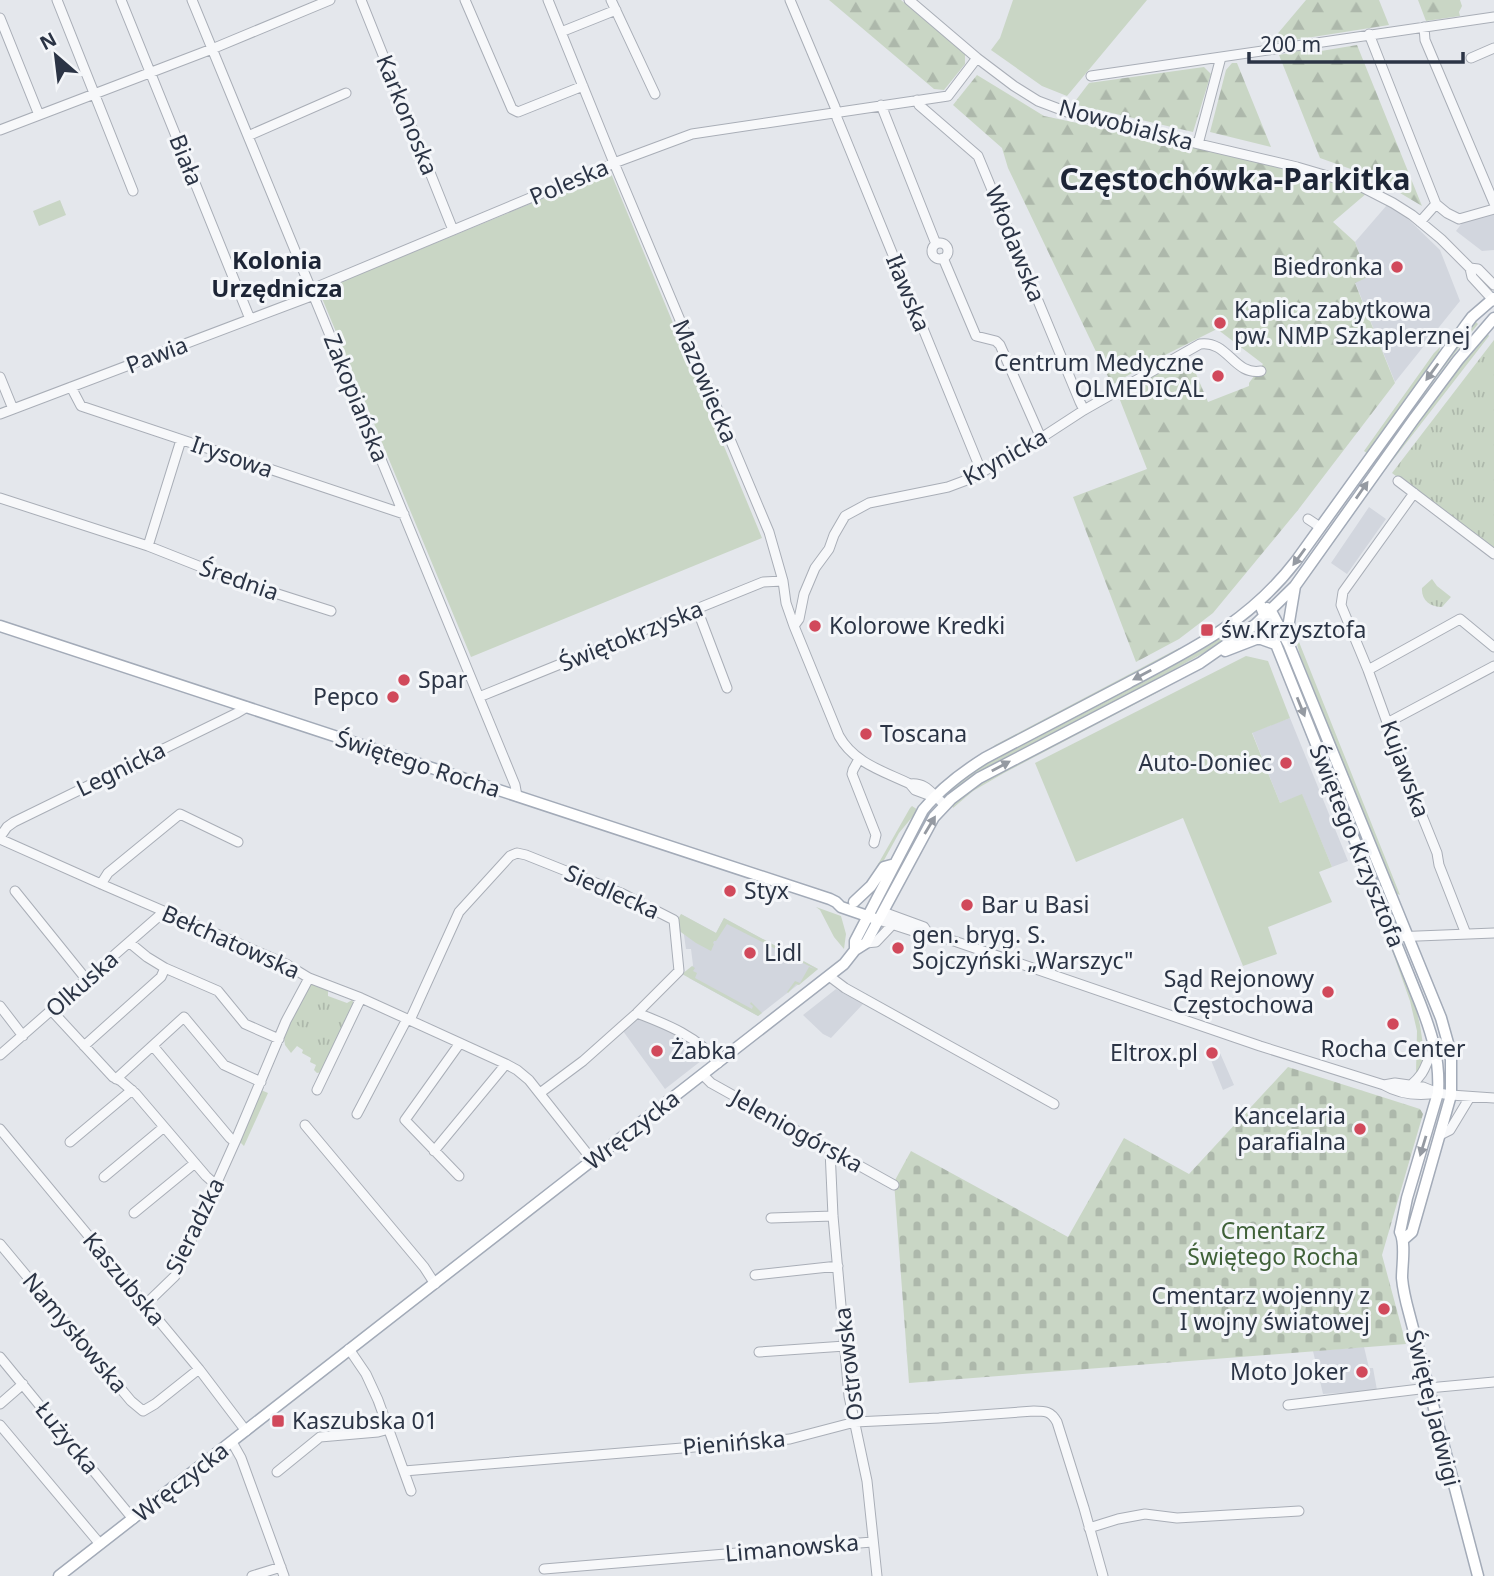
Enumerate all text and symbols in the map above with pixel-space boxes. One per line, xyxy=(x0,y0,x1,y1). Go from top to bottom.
north arrow xyxy=(21,21,91,91)
scale bar xyxy=(1249,21,1462,65)
text: N xyxy=(35,26,61,56)
text: 200 m xyxy=(1260,30,1321,58)
street label: Karkonoska xyxy=(369,50,447,180)
street label: Nowobialska xyxy=(1055,91,1197,157)
street label: Biała xyxy=(162,129,212,190)
street label: Poleska xyxy=(524,150,613,212)
district label: Częstochówka-Parkitka xyxy=(1060,158,1410,199)
street label: Włodawska xyxy=(978,181,1054,306)
district label: Kolonia Urzędnicza xyxy=(211,243,343,304)
street label: Iławska xyxy=(879,249,939,336)
place label: Biedronka xyxy=(1273,250,1383,282)
marker: Biedronka xyxy=(1389,259,1405,275)
place label: Kaplica zabytkowa pw. NMP Szkaplerznej xyxy=(1234,293,1470,351)
street label: Mazowiecka xyxy=(666,314,746,447)
marker: Kaplica zabytkowa pw. NMP Szkaplerznej xyxy=(1212,315,1228,331)
street label: Pawia xyxy=(121,328,192,380)
street label: Zakopiańska xyxy=(317,329,397,467)
place label: Centrum Medyczne OLMEDICAL xyxy=(994,346,1204,404)
one-way arrow xyxy=(1425,363,1439,381)
marker: Centrum Medyczne OLMEDICAL xyxy=(1210,368,1226,384)
street label: Krynicka xyxy=(957,420,1052,492)
street label: Irysowa xyxy=(187,427,277,485)
one-way arrow xyxy=(1355,481,1369,499)
one-way arrow xyxy=(1292,548,1306,566)
street label: Średnia xyxy=(195,551,283,608)
street label: Świętokrzyska xyxy=(554,592,707,678)
place label: Kolorowe Kredki xyxy=(829,609,1005,641)
place label: św.Krzysztofa xyxy=(1221,613,1366,645)
marker: Kolorowe Kredki xyxy=(807,618,823,634)
marker: św.Krzysztofa xyxy=(1199,622,1215,638)
place label: Spar xyxy=(418,663,468,695)
one-way arrow xyxy=(1132,669,1152,681)
marker: Spar xyxy=(396,672,412,688)
place label: Pepco xyxy=(313,680,379,712)
marker: Pepco xyxy=(385,689,401,705)
one-way arrow xyxy=(1296,697,1307,718)
street label: Kujawska xyxy=(1374,715,1438,822)
place label: Toscana xyxy=(880,717,967,749)
street label: Świętego Rocha xyxy=(332,721,505,805)
marker: Toscana xyxy=(858,726,874,742)
street label: Legnicka xyxy=(71,733,171,803)
street label: Świętego Krzysztofa xyxy=(1303,739,1413,952)
place label: Auto-Doniec xyxy=(1139,746,1272,778)
marker: Auto-Doniec xyxy=(1278,755,1294,771)
one-way arrow xyxy=(991,760,1011,772)
one-way arrow xyxy=(923,816,936,835)
street label: Siedlecka xyxy=(560,856,665,926)
place label: Styx xyxy=(744,874,789,906)
marker: Styx xyxy=(722,883,738,899)
place label: Bar u Basi xyxy=(981,888,1089,920)
street label: Bełchatowska xyxy=(157,896,306,986)
marker: Bar u Basi xyxy=(959,897,975,913)
place label: gen. bryg. S. Sojczyński „Warszyc" xyxy=(912,918,1133,976)
place label: Lidl xyxy=(764,936,802,968)
marker: gen. bryg. S. Sojczyński „Warszyc" xyxy=(890,940,906,956)
street label: Olkuska xyxy=(38,943,125,1024)
marker: Lidl xyxy=(742,945,758,961)
place label: Sąd Rejonowy Częstochowa xyxy=(1164,962,1314,1020)
marker: Sąd Rejonowy Częstochowa xyxy=(1320,984,1336,1000)
marker: Rocha Center xyxy=(1385,1016,1401,1032)
place label: Rocha Center xyxy=(1321,1032,1466,1064)
place label: Żabka xyxy=(671,1034,736,1066)
place label: Eltrox.pl xyxy=(1110,1036,1198,1068)
marker: Żabka xyxy=(649,1043,665,1059)
marker: Eltrox.pl xyxy=(1204,1045,1220,1061)
street label: Jeleniogórska xyxy=(724,1080,869,1180)
street label: Wręczycka xyxy=(577,1082,686,1177)
place label: Kancelaria parafialna xyxy=(1233,1099,1346,1157)
marker: Kancelaria parafialna xyxy=(1352,1121,1368,1137)
one-way arrow xyxy=(1418,1136,1428,1157)
street label: Sieradzka xyxy=(157,1172,231,1279)
park label: Cmentarz Świętego Rocha xyxy=(1187,1214,1359,1272)
street label: Kaszubska xyxy=(76,1225,174,1332)
street label: Namysłowska xyxy=(16,1265,136,1399)
place label: Cmentarz wojenny z I wojny światowej xyxy=(1151,1279,1370,1337)
marker: Cmentarz wojenny z I wojny światowej xyxy=(1376,1301,1392,1317)
street label: Ostrowska xyxy=(825,1306,871,1423)
street label: Świętej Jadwigi xyxy=(1399,1326,1469,1489)
place label: Moto Joker xyxy=(1230,1355,1349,1387)
marker: Moto Joker xyxy=(1354,1364,1370,1380)
street label: Łużycka xyxy=(29,1394,107,1480)
place label: Kaszubska 01 xyxy=(292,1404,438,1436)
marker: Kaszubska 01 xyxy=(270,1413,286,1429)
street label: Pienińska xyxy=(681,1422,787,1462)
street label: Wręczycka xyxy=(126,1434,235,1529)
street label: Limanowska xyxy=(724,1525,860,1569)

